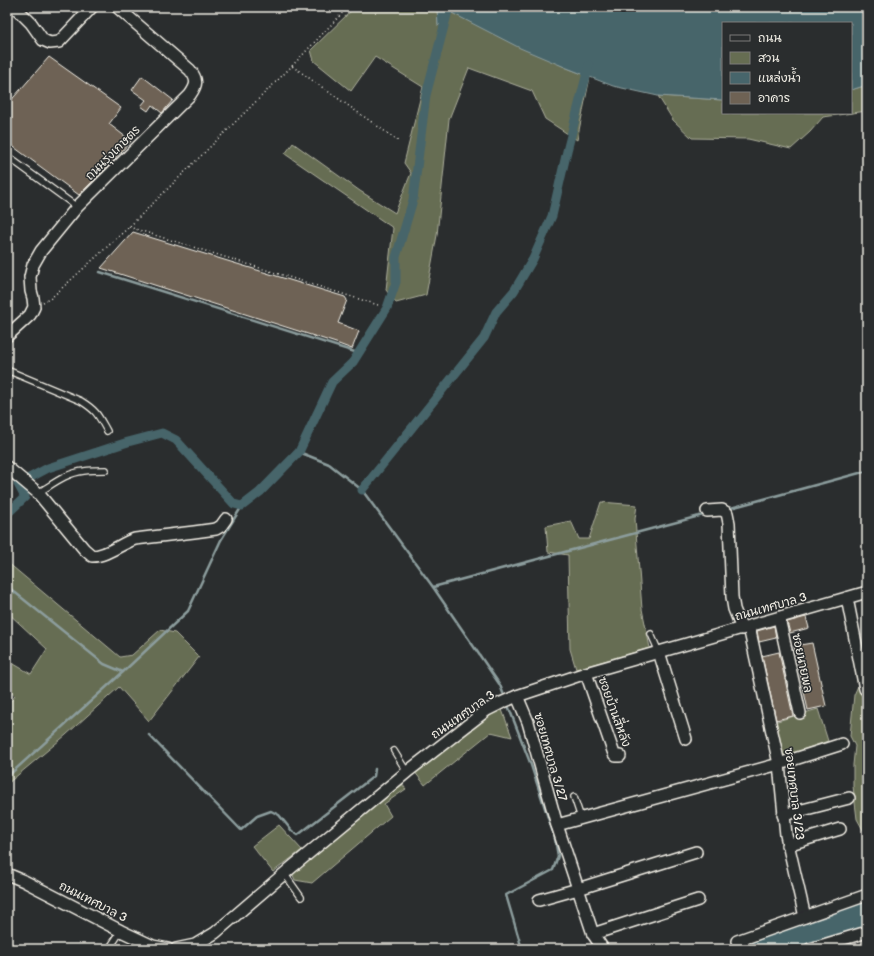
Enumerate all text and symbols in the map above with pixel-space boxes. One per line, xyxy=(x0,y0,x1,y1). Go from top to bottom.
legend xyxy=(722,22,852,114)
text: ถนน xyxy=(758,31,782,46)
text: สวน xyxy=(758,51,779,66)
text: แหล่งน้ำ xyxy=(758,67,801,86)
text: อาคาร xyxy=(758,91,790,106)
street label: ถนนรุ่งเกษตร xyxy=(82,122,144,184)
street label: ถนนเทศบาล 3 xyxy=(733,590,809,624)
street label: ซอยนายพล xyxy=(788,632,816,694)
street label: ซอยบ้านสี่หลัง xyxy=(594,673,637,749)
street label: ถนนเทศบาล 3 xyxy=(428,688,498,742)
street label: ซอยเทศบาล 3/27 xyxy=(530,711,570,803)
street label: ซอยเทศบาล 3/23 xyxy=(781,747,807,841)
street label: ถนนเทศบาล 3 xyxy=(56,878,130,926)

